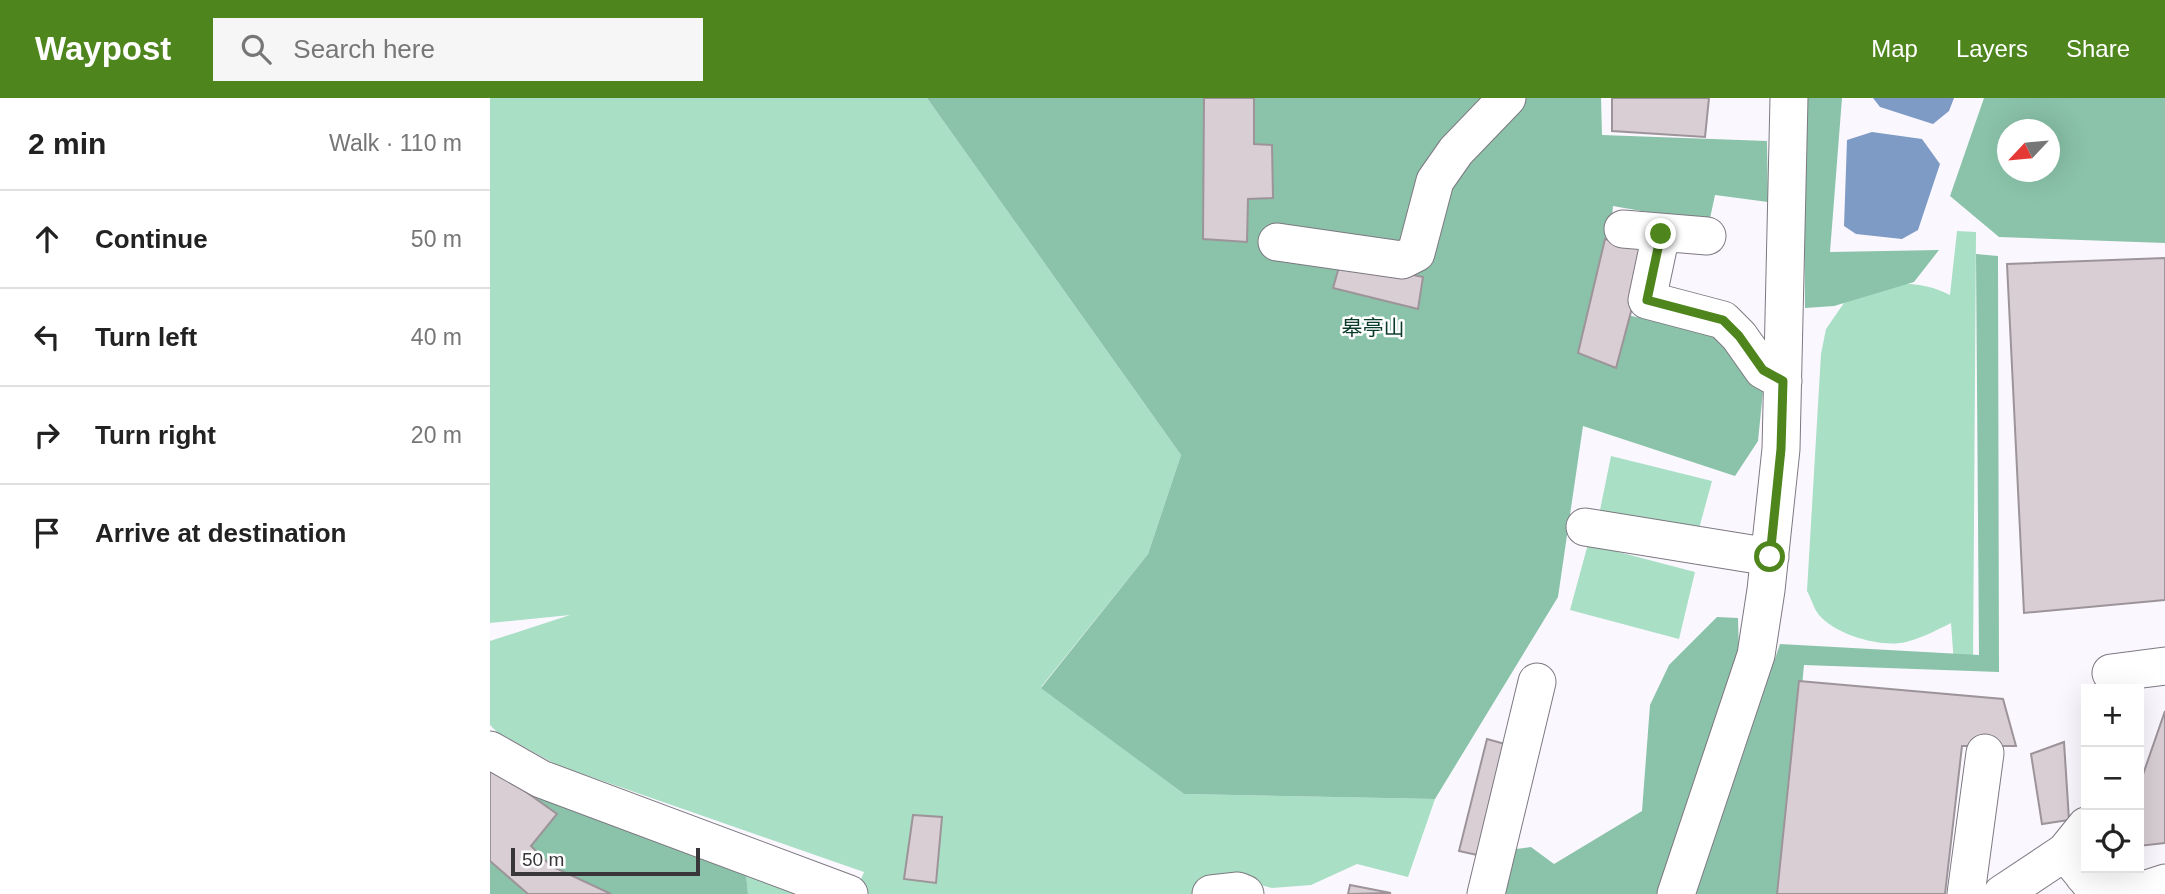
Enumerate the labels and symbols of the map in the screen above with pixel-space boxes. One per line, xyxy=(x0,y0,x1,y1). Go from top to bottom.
north arrow xyxy=(1997,119,2060,182)
route end xyxy=(1645,218,1676,249)
park label: 皋亭山 xyxy=(1342,316,1405,339)
route start xyxy=(1754,541,1785,572)
scale bar xyxy=(511,845,700,877)

